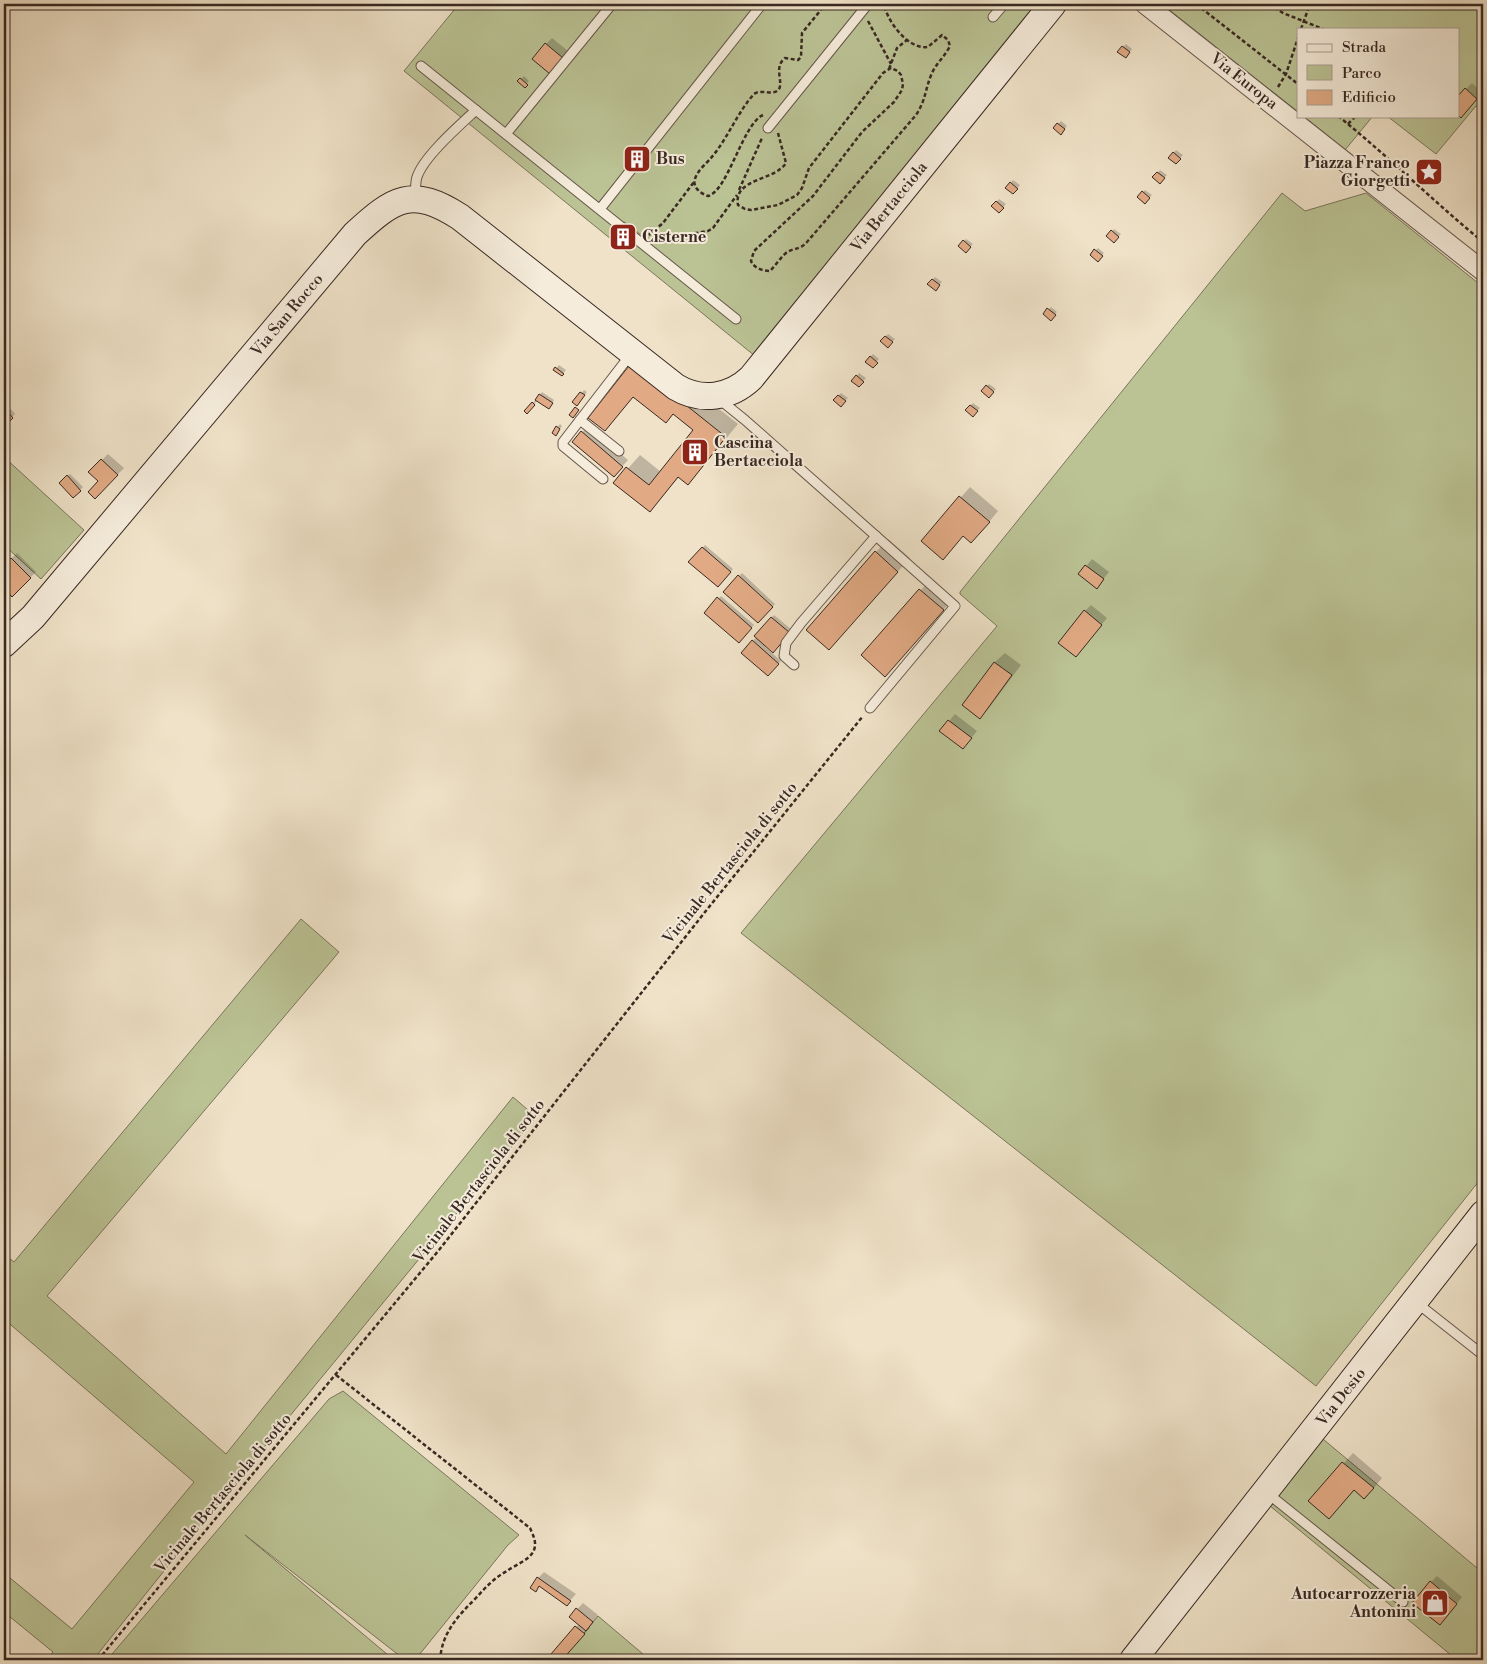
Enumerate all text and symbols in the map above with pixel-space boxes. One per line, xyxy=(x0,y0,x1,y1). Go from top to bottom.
legend xyxy=(1297,28,1460,118)
text: Strada xyxy=(1342,38,1386,57)
street label: Via Europa xyxy=(1205,48,1283,114)
text: Parco xyxy=(1342,64,1381,83)
text: Edificio xyxy=(1342,88,1396,107)
building icon: Bus xyxy=(622,144,652,174)
place label: Bus xyxy=(656,149,685,169)
place label: Piazza Franco Giorgetti xyxy=(1304,153,1410,191)
street label: Via Bertacciola xyxy=(846,157,932,257)
place icon: Piazza Franco Giorgetti xyxy=(1414,157,1444,187)
building icon: Cisterne xyxy=(608,222,638,252)
place label: Cisterne xyxy=(642,227,707,247)
street label: Via San Rocco xyxy=(246,269,328,361)
place label: Cascina Bertacciola xyxy=(714,433,803,471)
building icon: Cascina Bertacciola xyxy=(680,437,710,467)
street label: Vicinale Bertasciola di sotto xyxy=(658,778,802,949)
street label: Vicinale Bertasciola di sotto xyxy=(408,1095,549,1268)
street label: Via Desio xyxy=(1311,1364,1370,1431)
street label: Vicinale Bertasciola di sotto xyxy=(150,1409,296,1578)
place label: Autocarrozzeria Antonini xyxy=(1290,1584,1416,1622)
shop icon: Autocarrozzeria Antonini xyxy=(1420,1588,1450,1618)

